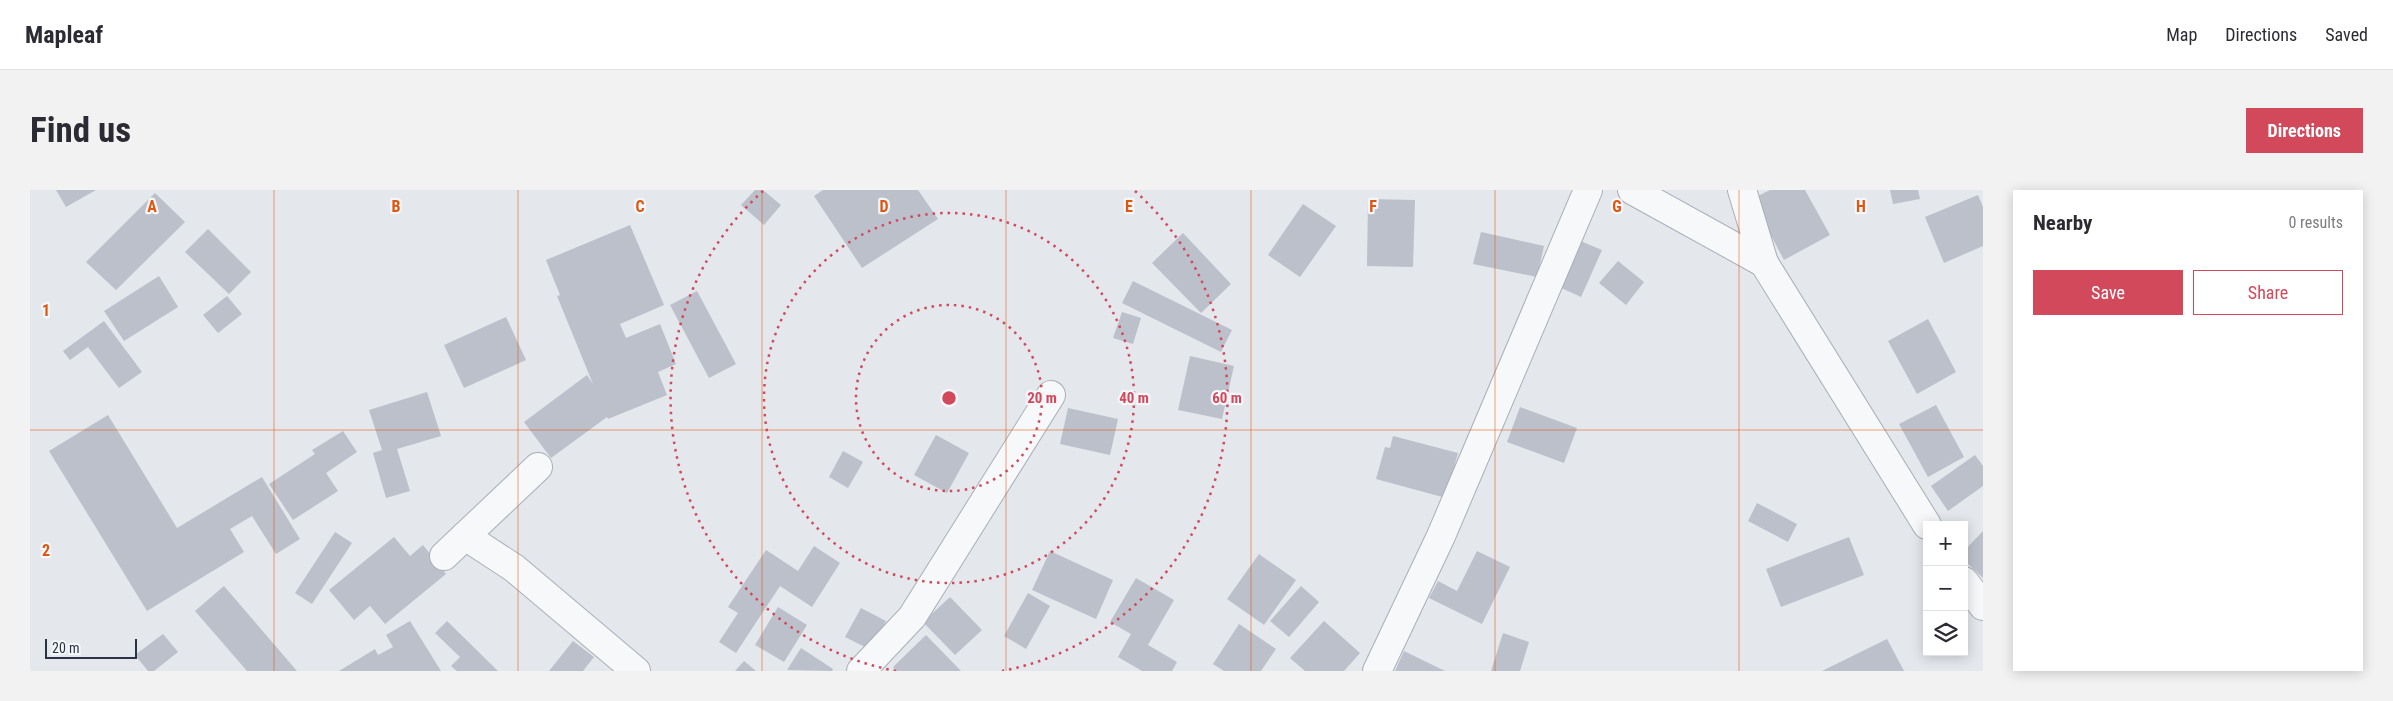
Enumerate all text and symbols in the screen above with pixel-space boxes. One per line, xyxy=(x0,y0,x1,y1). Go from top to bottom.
text: Mapleaf xyxy=(25,21,103,49)
text: Map xyxy=(2166,24,2197,45)
text: Directions xyxy=(2225,24,2297,45)
text: Saved xyxy=(2325,24,2368,45)
button: Directions xyxy=(2246,108,2363,153)
text: Find us xyxy=(30,110,131,151)
text: A xyxy=(147,197,157,216)
text: B xyxy=(392,197,401,216)
text: C xyxy=(635,197,645,216)
text: D xyxy=(879,197,889,216)
text: E xyxy=(1125,197,1133,216)
text: F xyxy=(1369,197,1377,216)
text: G xyxy=(1612,197,1622,216)
text: H xyxy=(1856,197,1866,216)
text: Nearby xyxy=(2033,211,2092,235)
text: 0 results xyxy=(2288,213,2343,232)
button: Save xyxy=(2033,270,2183,315)
button: Share xyxy=(2193,270,2343,315)
text: 1 xyxy=(42,301,50,320)
centre of rings xyxy=(940,389,958,407)
text: 20 m xyxy=(1027,389,1057,407)
text: 40 m xyxy=(1119,389,1149,407)
text: 60 m xyxy=(1212,389,1242,407)
map controls xyxy=(1923,521,1968,656)
button: + xyxy=(1923,521,1968,566)
text: 2 xyxy=(42,541,50,560)
button: − xyxy=(1923,566,1968,611)
button: layers xyxy=(1923,611,1968,656)
scale bar xyxy=(45,636,138,659)
text: 20 m xyxy=(52,640,80,656)

